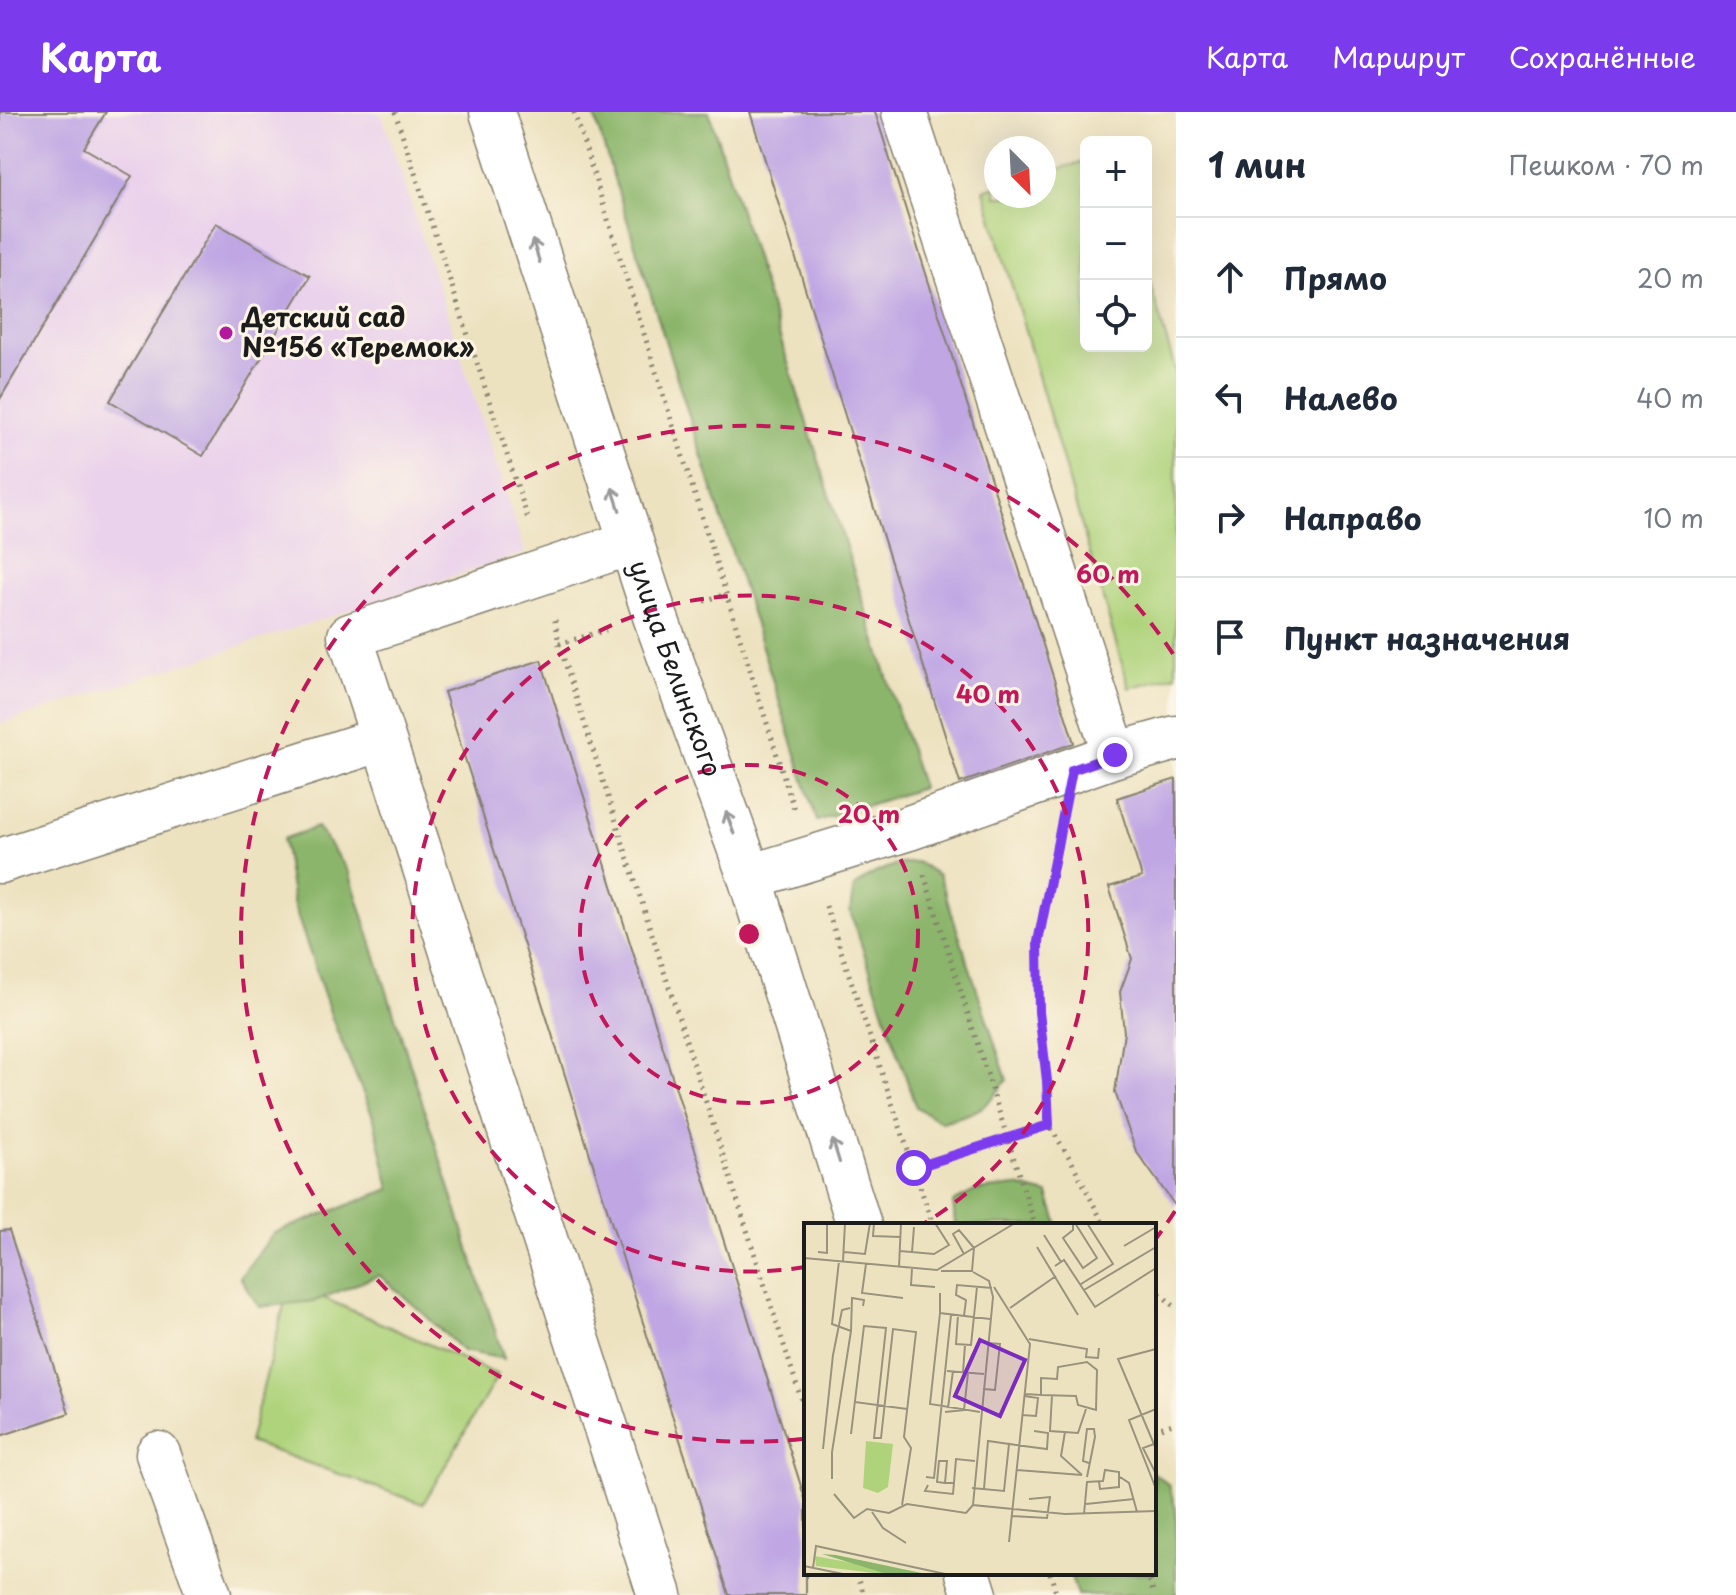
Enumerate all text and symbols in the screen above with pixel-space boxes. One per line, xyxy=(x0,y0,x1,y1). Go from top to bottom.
text: Карта xyxy=(40,28,162,85)
text: Карта xyxy=(1206,35,1288,78)
text: Маршрут xyxy=(1332,35,1465,78)
text: Сохранённые xyxy=(1509,35,1696,78)
north arrow xyxy=(984,136,1056,208)
map controls xyxy=(1080,136,1152,352)
button: + xyxy=(1080,136,1152,208)
text: 1 мин xyxy=(1208,138,1306,190)
text: Пешком · 70 m xyxy=(1508,145,1704,184)
button: − xyxy=(1080,208,1152,280)
one-way arrow xyxy=(528,239,543,264)
icon: ahead xyxy=(1208,255,1252,299)
text: Прямо xyxy=(1284,255,1387,300)
text: 20 m xyxy=(1637,258,1704,297)
button: locate xyxy=(1080,280,1152,352)
place label: Детский сад №156 «Теремок» xyxy=(241,297,474,366)
marker: Детский сад №156 «Теремок» xyxy=(217,324,235,342)
icon: left xyxy=(1208,375,1252,419)
text: Налево xyxy=(1284,375,1398,420)
text: 40 m xyxy=(1636,378,1704,417)
one-way arrow xyxy=(607,486,622,511)
icon: right xyxy=(1208,495,1252,539)
text: Направо xyxy=(1284,495,1422,540)
text: 10 m xyxy=(1643,498,1704,537)
street label: улица Белинского xyxy=(620,555,733,782)
text: 60 m xyxy=(1076,555,1140,591)
icon: arrive xyxy=(1208,615,1252,659)
text: Пункт назначения xyxy=(1284,615,1570,660)
text: 40 m xyxy=(956,675,1020,711)
route end xyxy=(1097,737,1133,773)
text: 20 m xyxy=(838,795,900,831)
one-way arrow xyxy=(722,811,736,836)
centre of rings xyxy=(735,920,763,948)
one-way arrow xyxy=(827,1138,842,1163)
route start xyxy=(896,1150,932,1186)
inset map xyxy=(804,1223,1156,1575)

